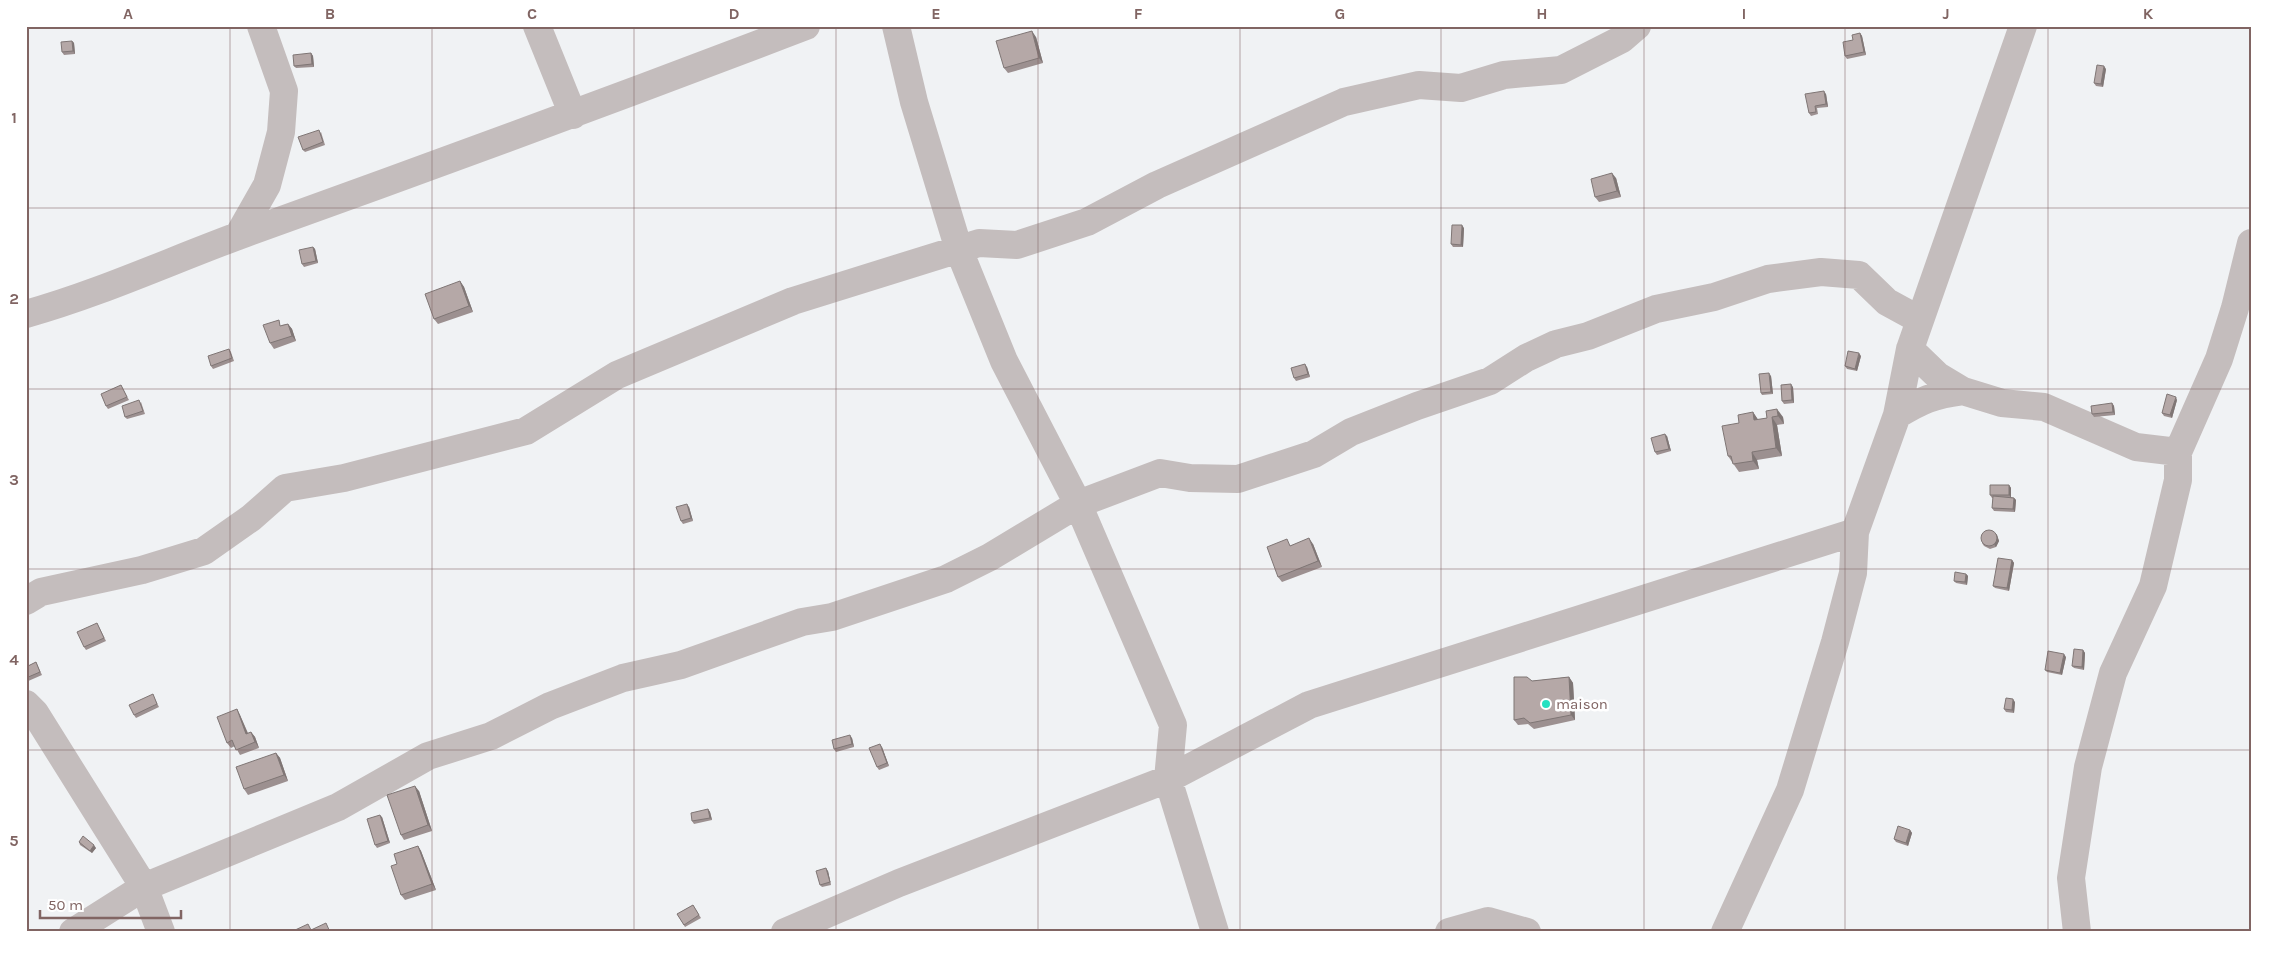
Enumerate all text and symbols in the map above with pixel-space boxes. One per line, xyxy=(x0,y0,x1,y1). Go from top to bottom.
text: A xyxy=(123,4,133,23)
text: B xyxy=(325,4,335,23)
text: C xyxy=(527,4,537,23)
text: D xyxy=(729,4,740,23)
text: E xyxy=(931,4,941,23)
text: F xyxy=(1134,4,1143,23)
text: G xyxy=(1335,4,1345,23)
text: H xyxy=(1536,4,1548,23)
text: I xyxy=(1742,4,1746,23)
text: J xyxy=(1942,4,1950,23)
text: K xyxy=(2143,4,2154,23)
text: 1 xyxy=(11,108,17,127)
text: 2 xyxy=(9,289,19,308)
text: 3 xyxy=(9,470,19,489)
text: 4 xyxy=(9,650,19,669)
place label: maison xyxy=(1556,695,1608,713)
marker: maison xyxy=(1540,698,1552,710)
text: 5 xyxy=(9,831,19,850)
scale bar xyxy=(40,888,181,920)
text: 50 m xyxy=(48,896,83,914)

